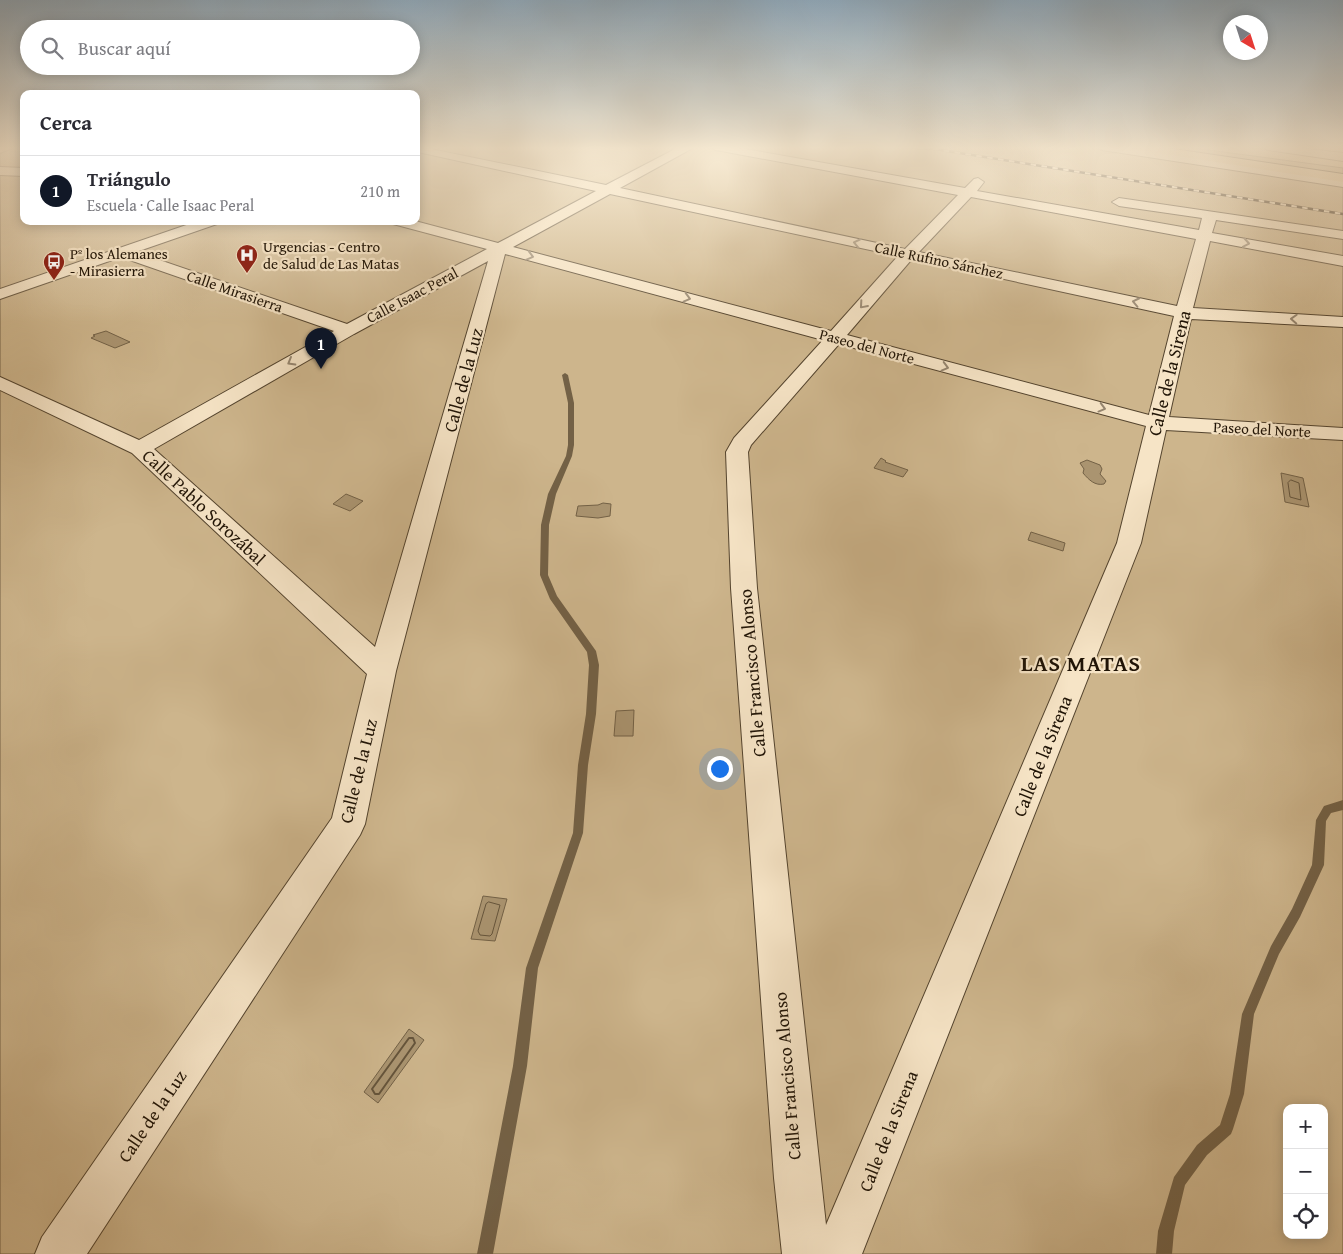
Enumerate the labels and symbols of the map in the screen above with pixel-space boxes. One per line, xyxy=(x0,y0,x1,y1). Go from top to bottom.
north arrow xyxy=(1223,15,1268,60)
place label: Urgencias - Centro de Salud de Las Matas xyxy=(263,236,399,274)
street label: Calle Rufino Sánchez xyxy=(873,236,1005,284)
one-way arrow xyxy=(853,238,862,249)
one-way arrow xyxy=(1242,238,1251,248)
place label: Pº los Alemanes - Mirasierra xyxy=(70,243,168,281)
hospital icon: Urgencias - Centro de Salud de Las Matas xyxy=(235,243,259,274)
bus stop icon: Pº los Alemanes - Mirasierra xyxy=(42,250,66,281)
one-way arrow xyxy=(525,250,534,261)
street label: Calle Isaac Peral xyxy=(362,262,462,328)
street label: Calle Mirasierra xyxy=(184,265,286,317)
one-way arrow xyxy=(682,292,691,303)
one-way arrow xyxy=(1132,297,1141,308)
one-way arrow xyxy=(860,300,869,309)
street label: Calle de la Sirena xyxy=(1140,307,1198,439)
one-way arrow xyxy=(1290,314,1298,325)
street label: Paseo del Norte xyxy=(817,323,917,369)
street label: Calle de la Luz xyxy=(436,325,490,435)
pin: 1 xyxy=(305,328,337,369)
one-way arrow xyxy=(287,356,296,366)
one-way arrow xyxy=(941,361,949,371)
one-way arrow xyxy=(1098,402,1107,413)
street label: Paseo del Norte xyxy=(1213,416,1311,442)
street label: Calle Pablo Sorozábal xyxy=(136,443,272,571)
street label: Calle Francisco Alonso xyxy=(731,588,773,758)
district label: LAS MATAS xyxy=(1021,647,1141,679)
street label: Calle de la Sirena xyxy=(1005,691,1079,821)
street label: Calle de la Luz xyxy=(332,716,384,826)
your location xyxy=(707,756,733,782)
street label: Calle Francisco Alonso xyxy=(766,991,808,1161)
street label: Calle de la Luz xyxy=(111,1064,193,1168)
street label: Calle de la Sirena xyxy=(851,1066,925,1196)

